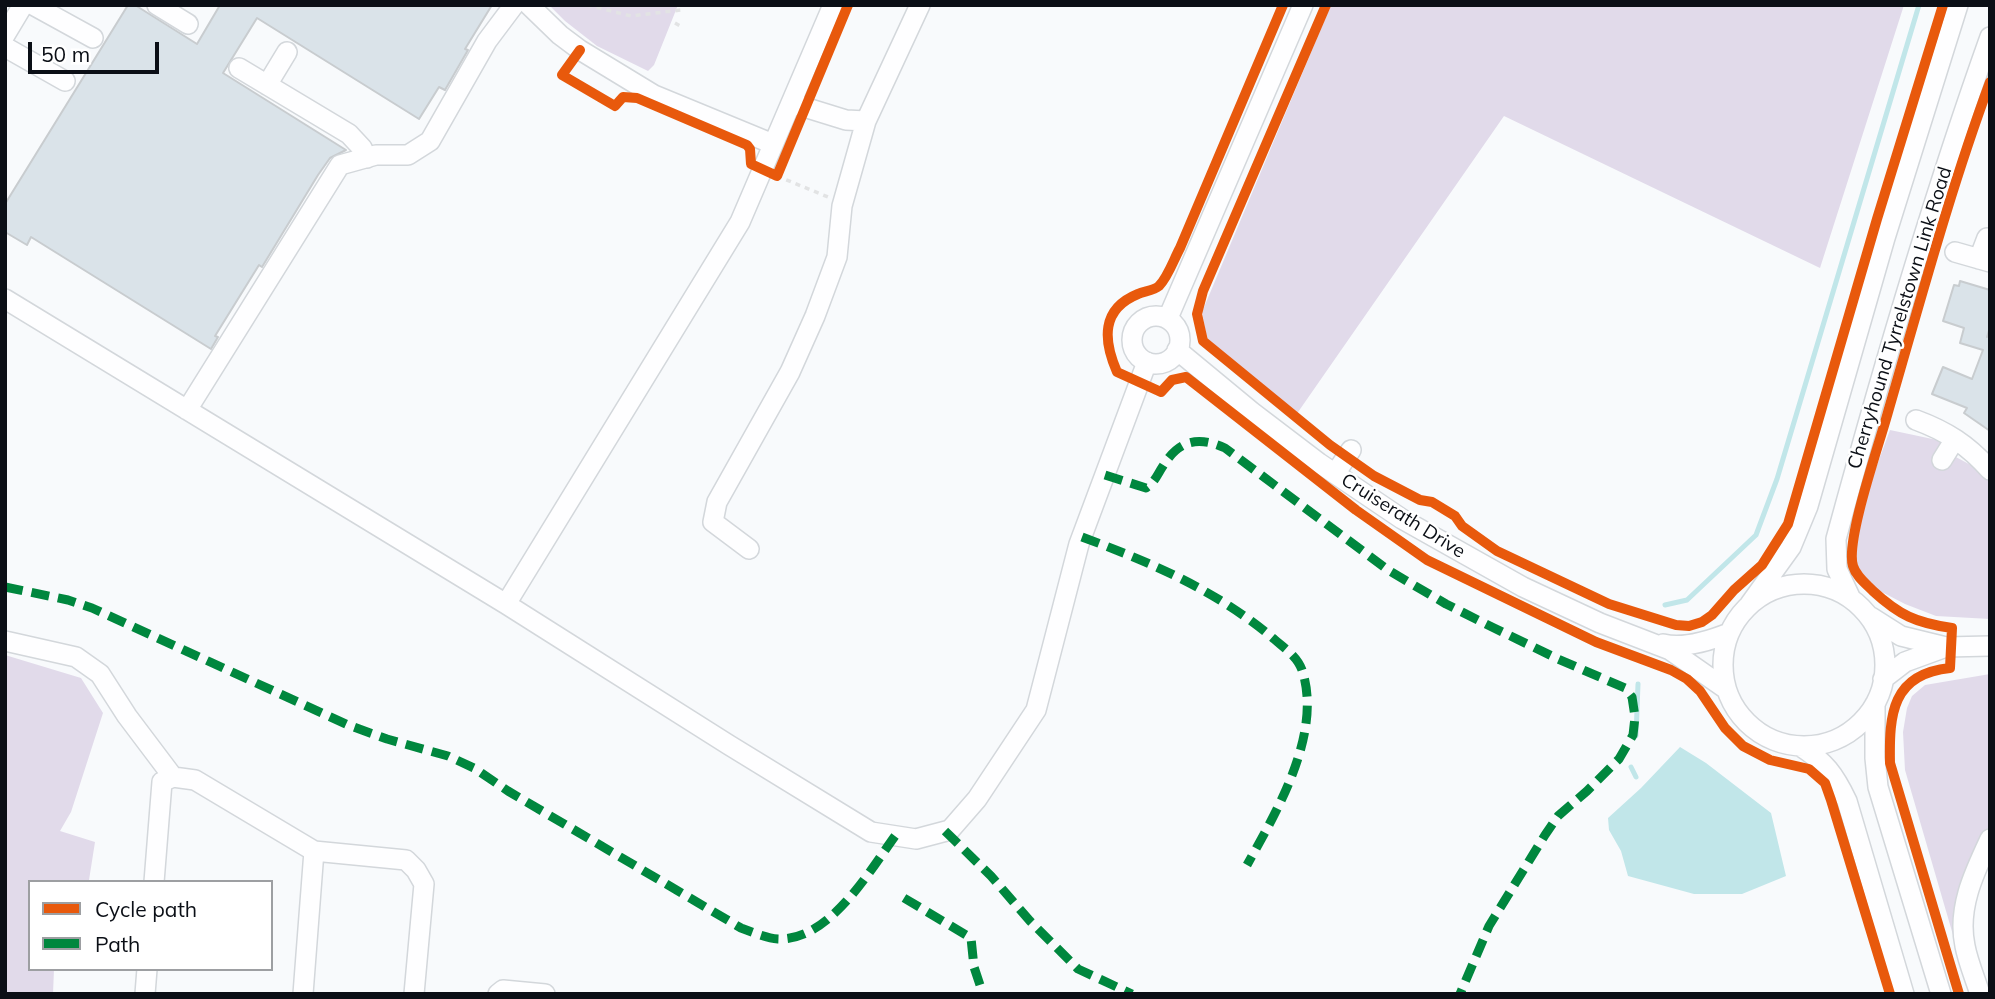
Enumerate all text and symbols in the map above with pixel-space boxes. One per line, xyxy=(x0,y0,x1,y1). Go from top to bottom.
scale bar xyxy=(32,28,163,72)
text: 50 m xyxy=(41,41,90,67)
street label: Cherryhound Tyrrelstown Link Road xyxy=(1843,164,1957,472)
street label: Cruiserath Drive xyxy=(1337,469,1469,563)
legend xyxy=(28,880,273,971)
text: Cycle path xyxy=(95,896,197,922)
text: Path xyxy=(95,931,140,957)

